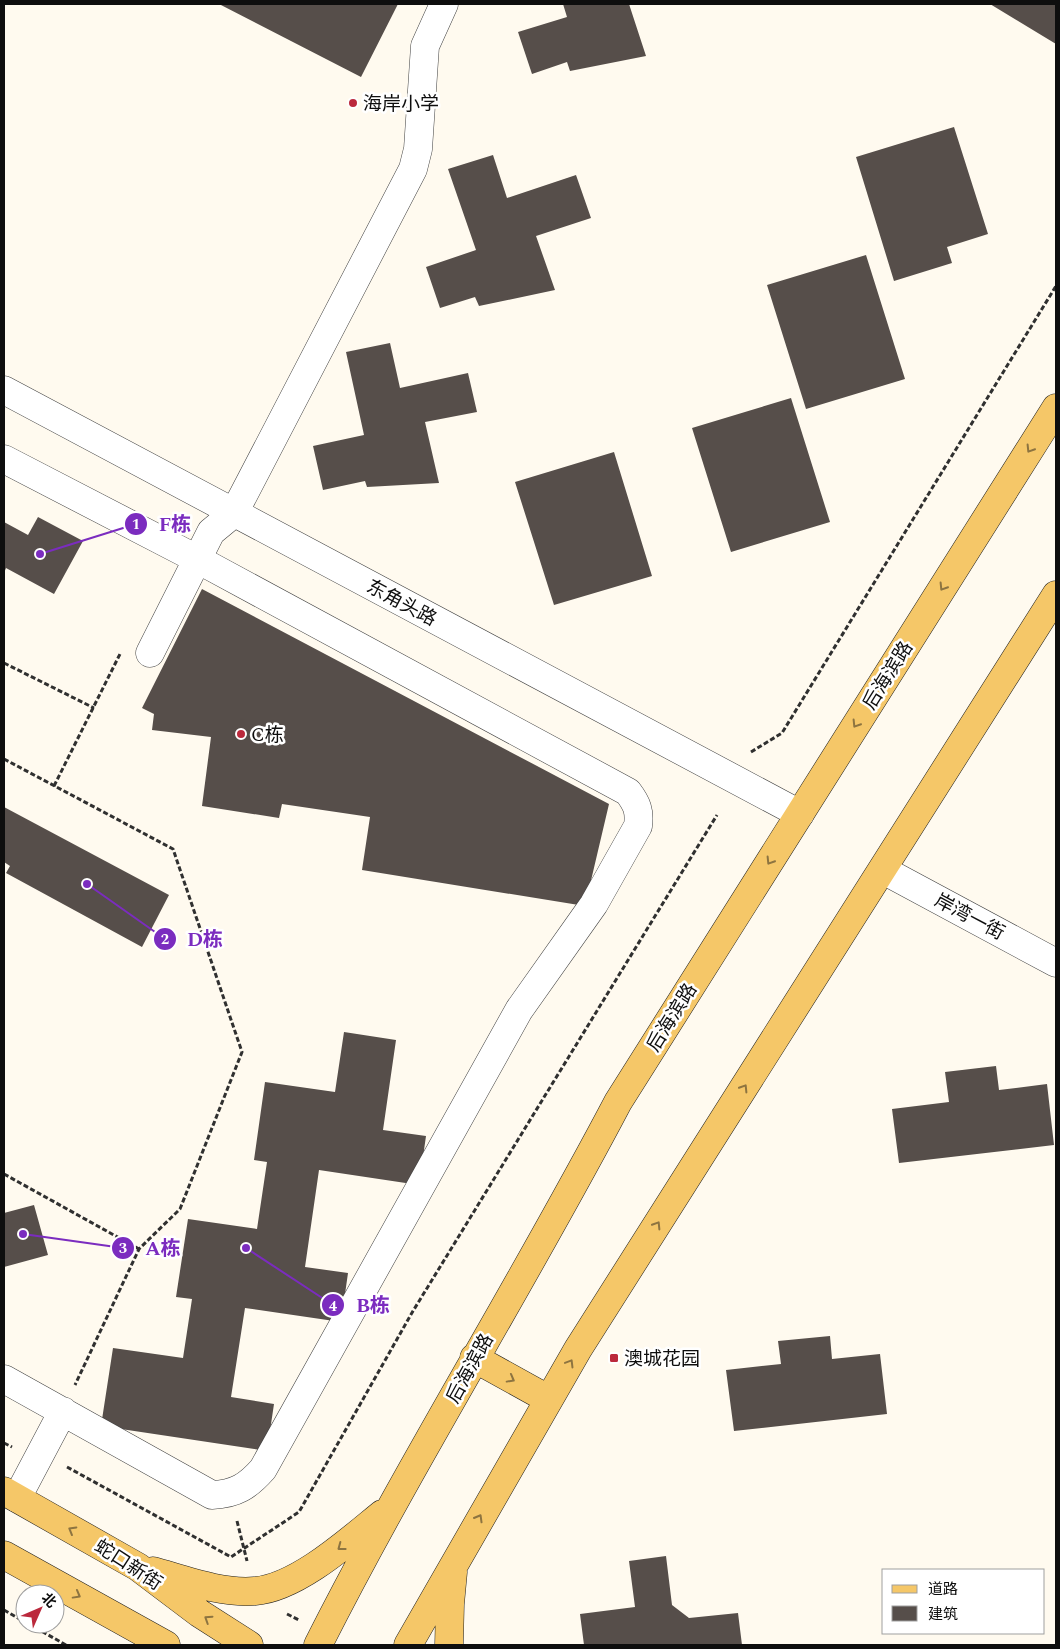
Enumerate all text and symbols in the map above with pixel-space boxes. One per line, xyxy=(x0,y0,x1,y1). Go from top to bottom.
place label: 海岸小学 xyxy=(363,90,439,119)
marker: 海岸小学 xyxy=(347,97,359,109)
one-way arrow xyxy=(1027,444,1036,453)
callout: F栋 xyxy=(124,507,201,542)
text: F栋 xyxy=(159,510,191,540)
text: 1 xyxy=(132,513,140,536)
street label: 东角头路 xyxy=(361,573,442,634)
one-way arrow xyxy=(940,581,950,590)
street label: 后海滨路 xyxy=(856,636,921,716)
one-way arrow xyxy=(853,719,863,728)
place label: C栋 xyxy=(251,721,284,750)
marker: C栋 xyxy=(235,728,247,740)
one-way arrow xyxy=(766,856,776,865)
street label: 岸湾一街 xyxy=(929,887,1010,948)
callout: D栋 xyxy=(152,921,233,956)
text: D栋 xyxy=(187,925,223,955)
text: 2 xyxy=(161,928,169,951)
street label: 后海滨路 xyxy=(640,978,705,1058)
one-way arrow xyxy=(738,1085,747,1094)
one-way arrow xyxy=(650,1222,660,1231)
callout: A栋 xyxy=(111,1230,191,1265)
text: A栋 xyxy=(145,1234,181,1264)
text: 3 xyxy=(119,1237,127,1260)
callout: B栋 xyxy=(321,1288,400,1323)
text: B栋 xyxy=(356,1291,390,1321)
text: 4 xyxy=(329,1295,338,1318)
street label: 后海滨路 xyxy=(439,1328,501,1409)
place label: 澳城花园 xyxy=(624,1345,700,1374)
marker: 澳城花园 xyxy=(608,1352,620,1364)
one-way arrow xyxy=(563,1359,573,1368)
one-way arrow xyxy=(506,1372,515,1382)
one-way arrow xyxy=(473,1515,483,1524)
one-way arrow xyxy=(69,1526,78,1536)
street label: 蛇口新街 xyxy=(88,1532,168,1598)
one-way arrow xyxy=(338,1541,347,1549)
legend xyxy=(882,1569,1045,1634)
text: 道路 xyxy=(928,1578,958,1601)
north arrow xyxy=(15,1584,65,1634)
text: 北 xyxy=(36,1588,61,1613)
one-way arrow xyxy=(72,1589,81,1599)
text: 建筑 xyxy=(928,1603,958,1626)
one-way arrow xyxy=(204,1616,214,1625)

